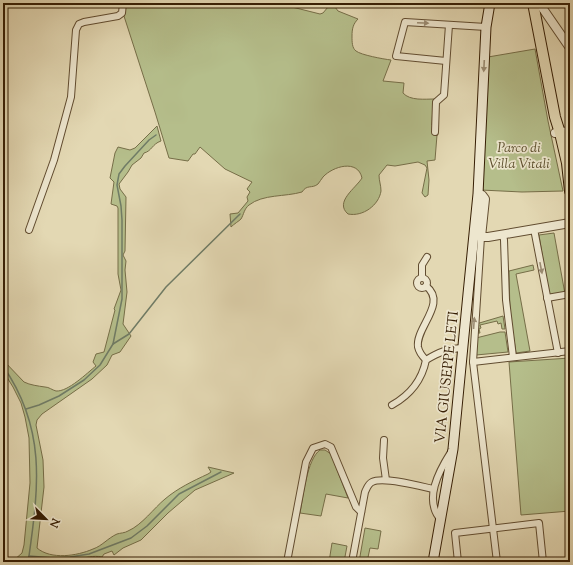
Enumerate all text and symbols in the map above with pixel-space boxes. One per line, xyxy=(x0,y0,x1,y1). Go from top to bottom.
one-way arrow xyxy=(417,20,429,27)
one-way arrow xyxy=(481,60,488,72)
park label: Parco di Villa Vitali xyxy=(488,139,550,175)
one-way arrow xyxy=(539,262,545,274)
street label: VIA GIUSEPPE LETI xyxy=(431,310,465,444)
one-way arrow xyxy=(471,317,478,329)
north arrow xyxy=(26,499,66,539)
text: N xyxy=(45,514,64,530)

